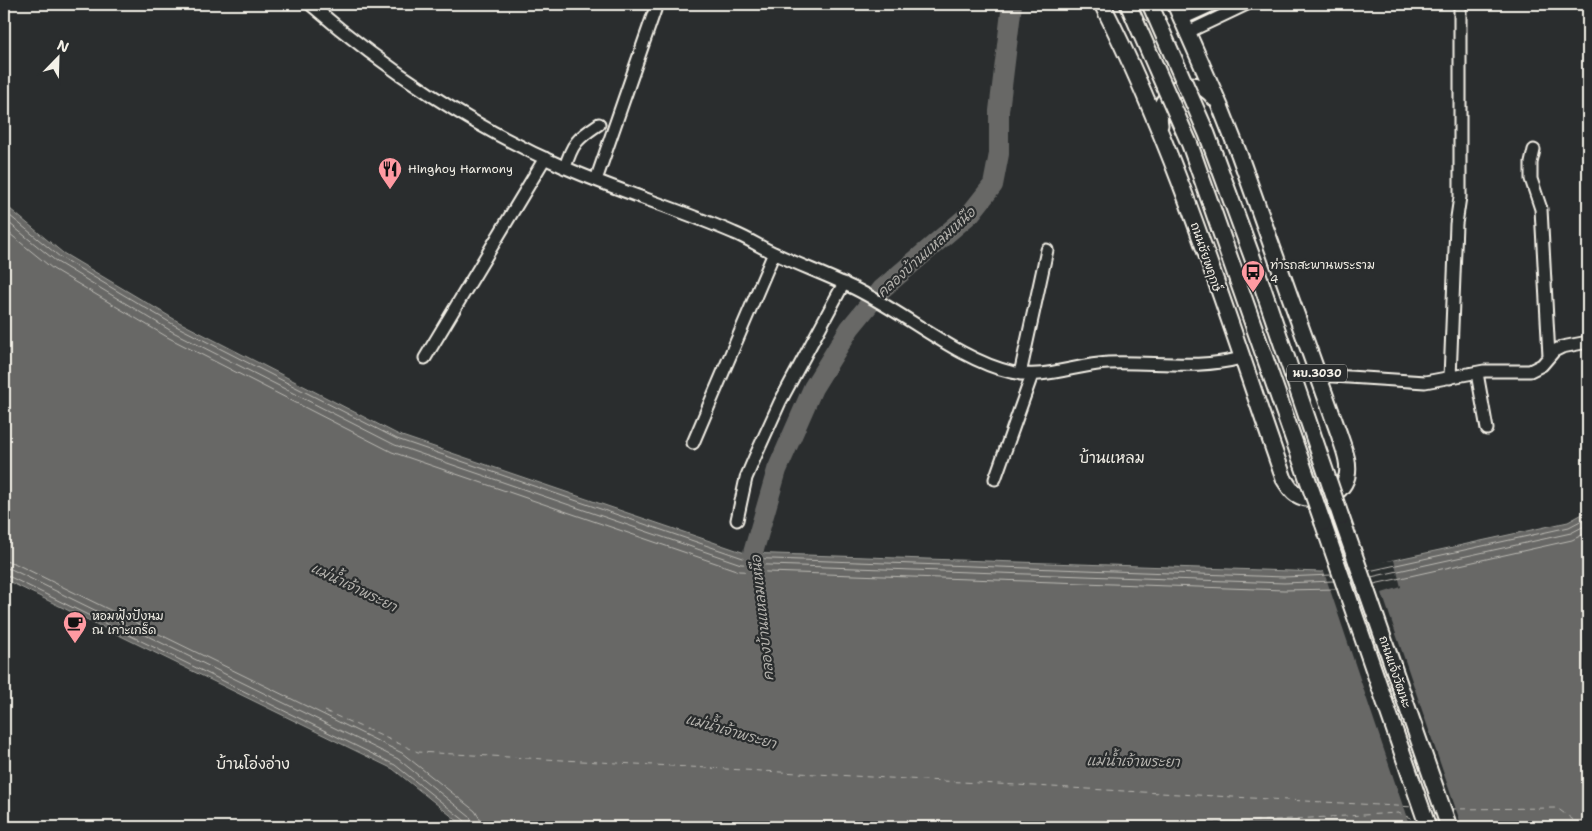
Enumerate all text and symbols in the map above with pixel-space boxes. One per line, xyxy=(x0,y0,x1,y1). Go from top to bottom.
north arrow xyxy=(32,32,82,82)
text: N xyxy=(54,36,72,56)
restaurant icon: Hinghoy Harmony xyxy=(377,156,403,190)
place label: Hinghoy Harmony xyxy=(408,161,513,177)
water label: คลองบ้านแหลมเหนือ xyxy=(873,203,979,301)
street label: ถนนชัยพฤกษ์ xyxy=(1187,220,1226,295)
place label: ท่ารถสะพานพระราม 4 xyxy=(1270,257,1375,287)
bus stop icon: ท่ารถสะพานพระราม 4 xyxy=(1240,259,1266,293)
road number: นบ.3030 xyxy=(1287,364,1347,382)
district label: บ้านแหลม xyxy=(1079,448,1145,468)
water label: คลองบ้านแหลมเหนือ xyxy=(746,554,778,682)
water label: แม่น้ำเจ้าพระยา xyxy=(308,555,402,616)
place label: หอมฟุ้งปังนม ณ เกาะเกร็ด xyxy=(92,608,164,638)
cafe icon: หอมฟุ้งปังนม ณ เกาะเกร็ด xyxy=(62,610,88,644)
street label: ถนนแจ้งวัฒนะ xyxy=(1375,634,1415,710)
water label: แม่น้ำเจ้าพระยา xyxy=(684,706,780,753)
water label: แม่น้ำเจ้าพระยา xyxy=(1086,747,1181,771)
district label: บ้านโอ่งอ่าง xyxy=(216,754,290,774)

